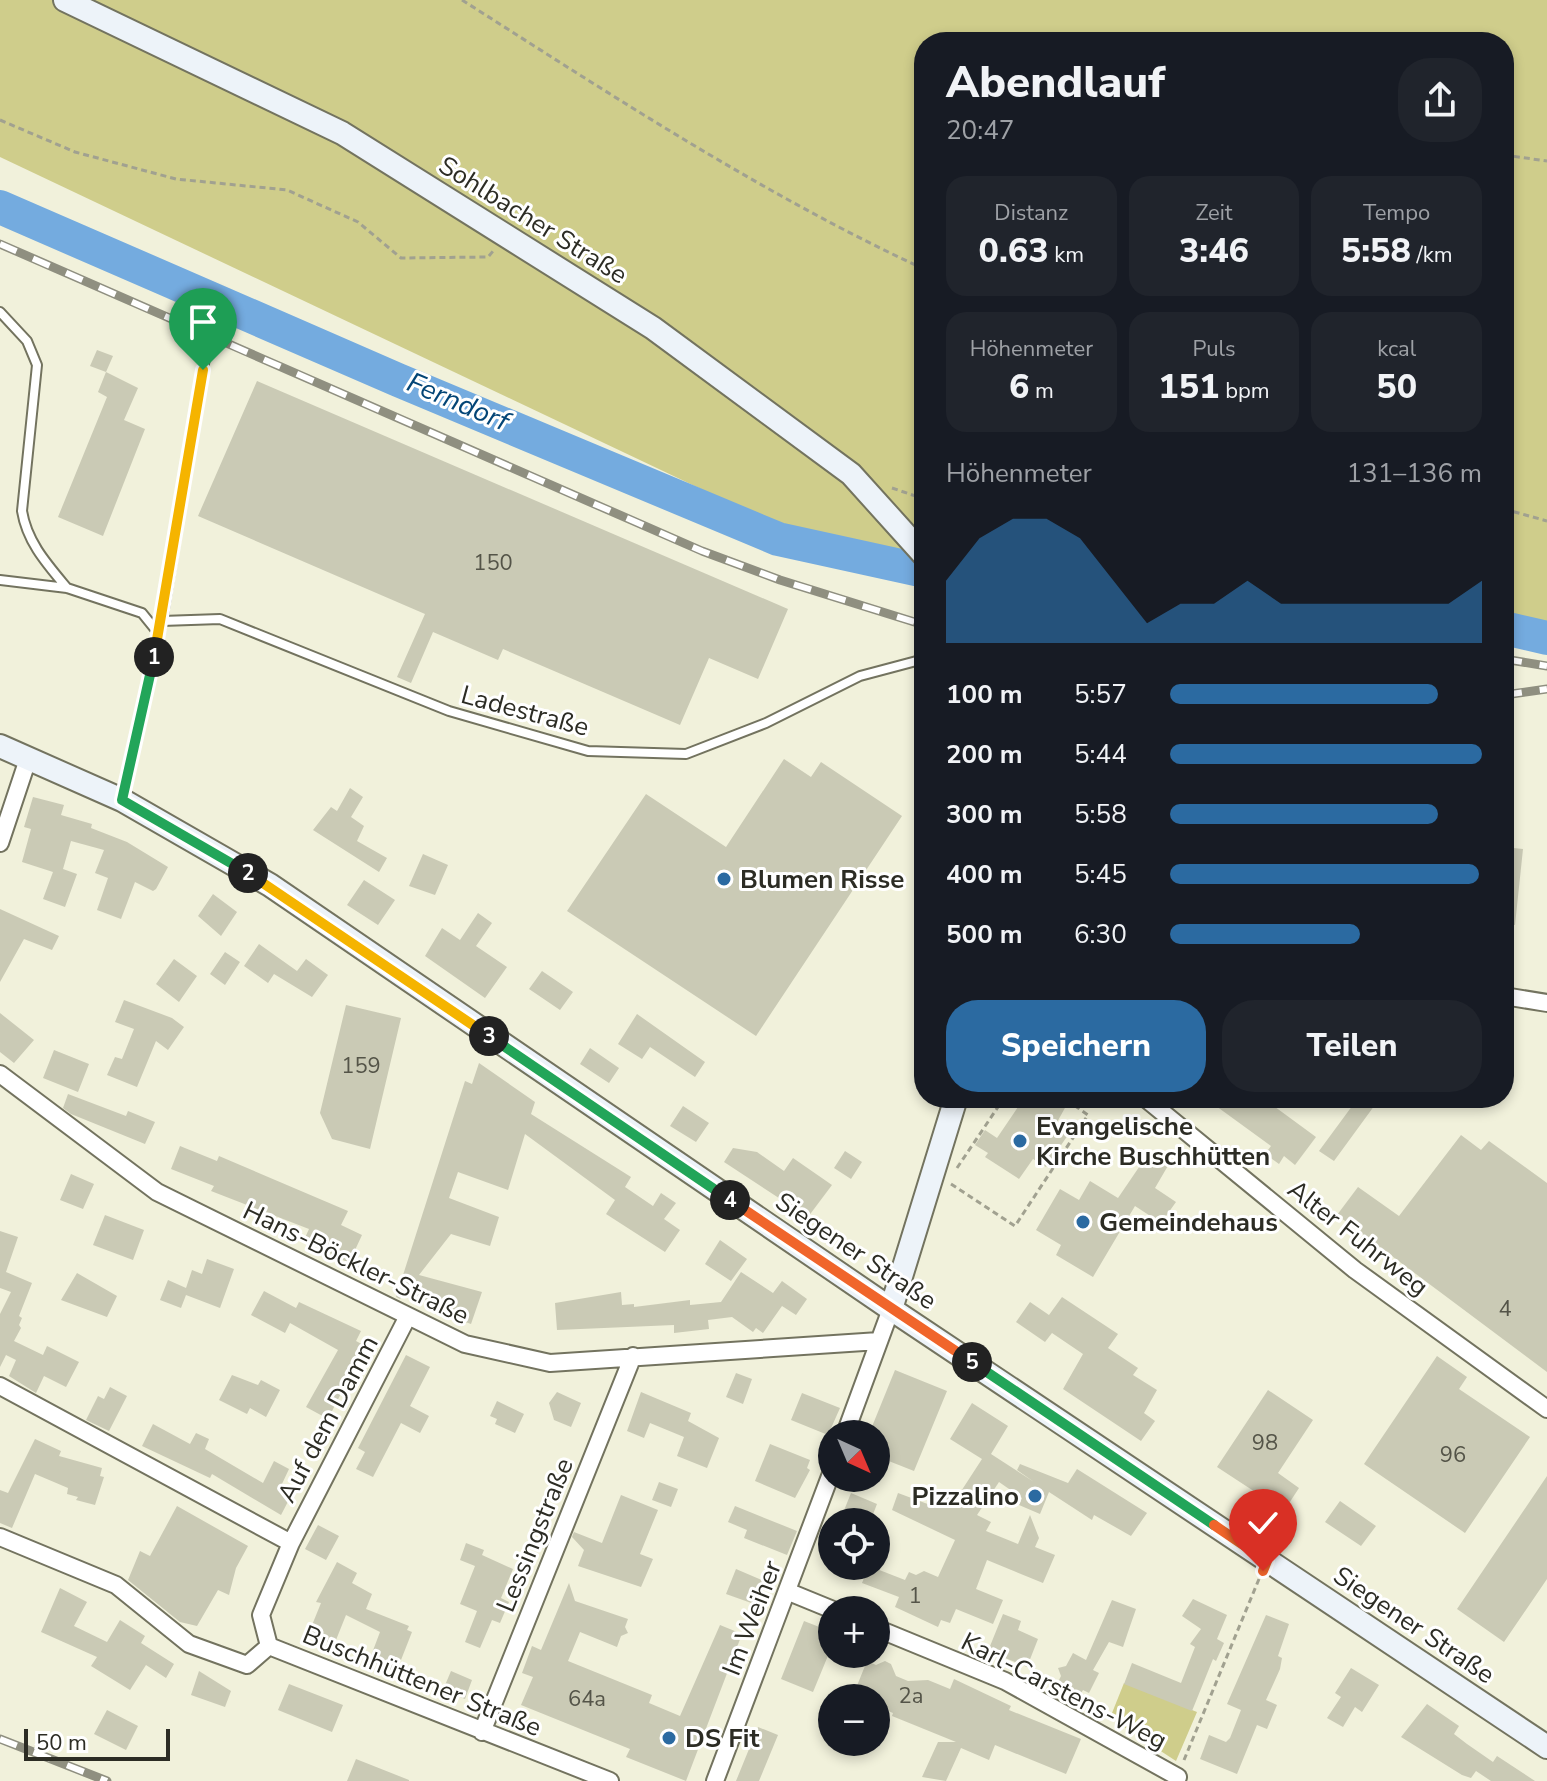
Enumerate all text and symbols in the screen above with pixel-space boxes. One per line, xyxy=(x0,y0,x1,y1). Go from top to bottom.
text: Abendlauf xyxy=(946,53,1165,113)
button: share xyxy=(1398,58,1482,142)
text: 20:47 xyxy=(946,113,1014,148)
street label: Sohlbacher Straße xyxy=(432,148,634,292)
text: Distanz xyxy=(994,198,1068,228)
text: Zeit xyxy=(1195,198,1233,228)
text: Tempo xyxy=(1363,198,1430,228)
text: 0.63 xyxy=(979,228,1049,274)
text: 3:46 xyxy=(1179,228,1249,274)
text: 5:58 xyxy=(1341,228,1411,274)
text: km xyxy=(1049,240,1084,270)
text: /km xyxy=(1411,240,1453,270)
pin xyxy=(169,288,237,370)
icon: arrive xyxy=(181,300,225,344)
text: Höhenmeter xyxy=(970,334,1093,364)
text: Puls xyxy=(1192,334,1236,364)
text: kcal xyxy=(1377,334,1416,364)
water label: Ferndorf xyxy=(401,363,517,442)
text: 6 xyxy=(1009,364,1029,410)
text: 151 xyxy=(1158,364,1220,410)
text: 50 xyxy=(1376,364,1417,410)
text: m xyxy=(1029,376,1054,406)
text: bpm xyxy=(1220,376,1270,406)
text: Höhenmeter xyxy=(946,456,1092,491)
text: 131–136 m xyxy=(1346,456,1482,491)
house number: 150 xyxy=(473,548,513,578)
pin: 1 xyxy=(134,637,174,677)
text: 1 xyxy=(147,642,161,672)
street label: Ladestraße xyxy=(457,677,593,745)
text: 100 m xyxy=(946,677,1023,712)
text: 5:57 xyxy=(1074,677,1127,712)
text: 200 m xyxy=(946,737,1023,772)
text: 5:44 xyxy=(1074,737,1127,772)
text: 300 m xyxy=(946,797,1023,832)
text: 5:58 xyxy=(1074,797,1127,832)
pin: 2 xyxy=(228,853,268,893)
text: 400 m xyxy=(946,857,1023,892)
text: 5:45 xyxy=(1074,857,1127,892)
text: 2 xyxy=(241,858,255,888)
place label: Blumen Risse xyxy=(740,862,904,897)
marker: Blumen Risse xyxy=(715,870,733,888)
text: 500 m xyxy=(946,917,1023,952)
text: 6:30 xyxy=(1074,917,1127,952)
button: Speichern xyxy=(946,1000,1206,1092)
button: Teilen xyxy=(1222,1000,1482,1092)
pin: 3 xyxy=(469,1016,509,1056)
text: 3 xyxy=(482,1021,496,1051)
house number: 159 xyxy=(341,1051,381,1081)
place label: Evangelische Kirche Buschhütten xyxy=(1036,1109,1270,1174)
marker: Evangelische Kirche Buschhütten xyxy=(1011,1132,1029,1150)
street label: Alter Fuhrweg xyxy=(1280,1172,1436,1304)
pin: 4 xyxy=(710,1180,750,1220)
street label: Siegener Straße xyxy=(769,1184,943,1318)
text: 4 xyxy=(723,1185,737,1215)
street label: Hans-Böckler-Straße xyxy=(237,1193,475,1333)
place label: Gemeindehaus xyxy=(1099,1205,1278,1240)
marker: Gemeindehaus xyxy=(1074,1213,1092,1231)
house number: 4 xyxy=(1498,1294,1512,1324)
street label: Auf dem Damm xyxy=(269,1329,387,1509)
pin: 5 xyxy=(952,1342,992,1382)
text: 5 xyxy=(965,1347,979,1377)
north arrow xyxy=(818,1420,890,1492)
map controls xyxy=(818,1420,890,1756)
house number: 98 xyxy=(1252,1428,1278,1458)
house number: 96 xyxy=(1440,1440,1466,1470)
street label: Lessingstraße xyxy=(488,1453,582,1617)
place label: Pizzalino xyxy=(912,1479,1019,1514)
marker: Pizzalino xyxy=(1026,1487,1044,1505)
pin xyxy=(1229,1489,1297,1571)
icon: check xyxy=(1241,1501,1285,1545)
button: locate xyxy=(818,1508,890,1580)
street label: Im Weiher xyxy=(714,1555,790,1681)
street label: Siegener Straße xyxy=(1327,1558,1501,1692)
house number: 1 xyxy=(908,1581,922,1611)
button: + xyxy=(818,1596,890,1668)
street label: Buschhüttener Straße xyxy=(297,1617,547,1745)
street label: Karl-Carstens-Weg xyxy=(955,1624,1173,1758)
house number: 2a xyxy=(899,1681,923,1711)
house number: 64a xyxy=(568,1684,606,1714)
button: − xyxy=(818,1684,890,1756)
place label: DS Fit xyxy=(685,1721,760,1756)
scale bar xyxy=(24,1725,170,1761)
text: 50 m xyxy=(36,1728,87,1758)
marker: DS Fit xyxy=(660,1729,678,1747)

